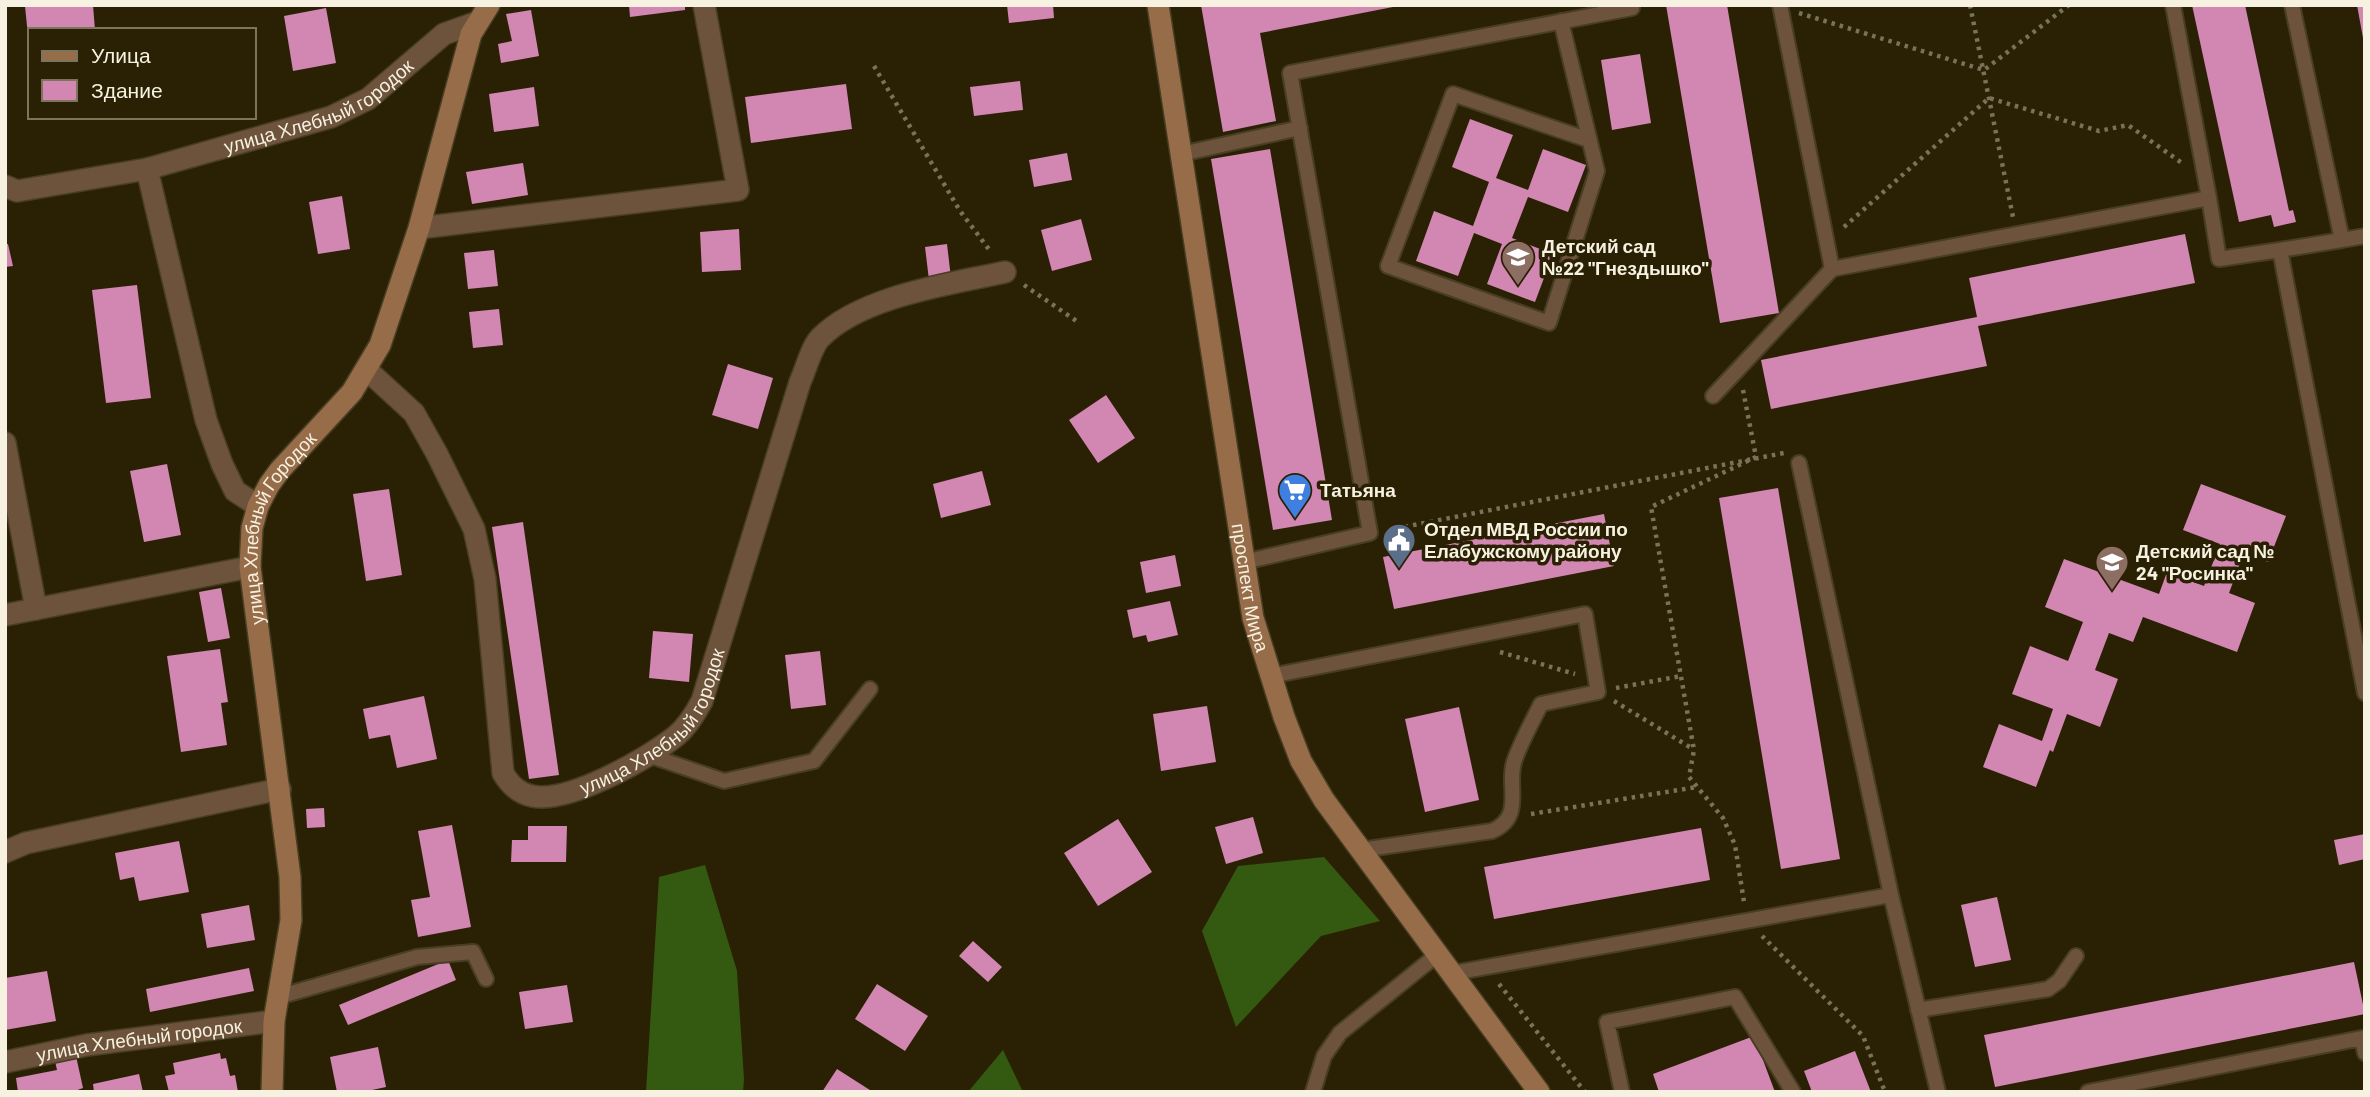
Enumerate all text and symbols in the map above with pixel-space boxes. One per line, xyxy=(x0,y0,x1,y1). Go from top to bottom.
legend xyxy=(28,28,256,119)
text: Улица xyxy=(91,42,151,67)
street label: улица Хлебный городок xyxy=(221,53,418,158)
text: Здание xyxy=(91,77,163,102)
place label: Детский сад №22 "Гнездышко" xyxy=(1542,234,1709,279)
school or university icon: Детский сад №22 "Гнездышко" xyxy=(1499,238,1537,287)
street label: улица Хлебный Городок xyxy=(238,426,321,626)
supermarket icon: Татьяна xyxy=(1276,471,1314,520)
place label: Татьяна xyxy=(1320,478,1396,501)
place label: Отдел МВД России по Елабужскому району xyxy=(1424,517,1628,562)
public building icon: Отдел МВД России по Елабужскому району xyxy=(1380,521,1418,570)
street label: проспект Мира xyxy=(1227,522,1275,655)
place label: Детский сад № 24 "Росинка" xyxy=(2136,539,2275,584)
school or university icon: Детский сад № 24 "Росинка" xyxy=(2093,543,2131,592)
street label: улица Хлебный городок xyxy=(576,645,729,799)
street label: улица Хлебный городок xyxy=(34,1013,244,1066)

